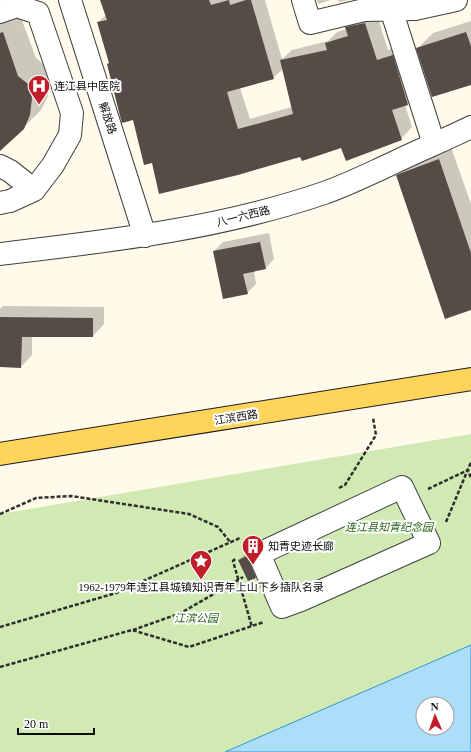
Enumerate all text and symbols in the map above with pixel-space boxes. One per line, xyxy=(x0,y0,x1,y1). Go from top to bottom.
hospital icon: 连江县中医院 xyxy=(26,73,52,106)
place label: 连江县中医院 xyxy=(54,80,120,92)
street label: 解放路 xyxy=(97,100,119,136)
street label: 八一六西路 xyxy=(215,204,271,228)
street label: 江滨西路 xyxy=(213,408,259,426)
park label: 连江县知青纪念园 xyxy=(345,521,435,533)
building icon: 知青史迹长廊 xyxy=(240,533,266,566)
place label: 知青史迹长廊 xyxy=(268,540,334,552)
place icon: 1962-1979年连江县城镇知识青年上山下乡插队名录 xyxy=(188,548,214,581)
place label: 1962-1979年连江县城镇知识青年上山下乡插队名录 xyxy=(78,581,324,593)
park label: 江滨公园 xyxy=(174,612,220,624)
north arrow xyxy=(415,696,455,736)
text: N xyxy=(430,700,439,712)
scale bar xyxy=(18,710,94,736)
text: 20 m xyxy=(24,717,49,731)

